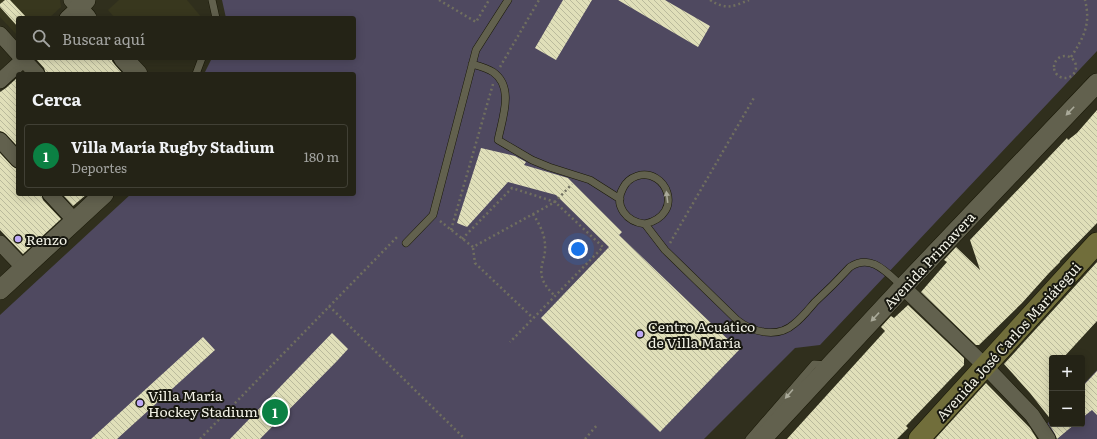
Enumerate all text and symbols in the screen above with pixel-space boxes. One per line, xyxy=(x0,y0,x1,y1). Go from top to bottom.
search box xyxy=(16,16,356,60)
icon: search xyxy=(30,27,52,49)
text: Buscar aquí xyxy=(62,27,145,50)
text: Cerca xyxy=(32,86,81,111)
one-way arrow xyxy=(1065,106,1075,116)
text: Villa María Rugby Stadium xyxy=(71,135,275,158)
text: 1 xyxy=(43,147,49,166)
text: 180 m xyxy=(304,147,339,166)
text: Deportes xyxy=(71,158,127,177)
one-way arrow xyxy=(664,191,671,204)
street label: Avenida Primavera xyxy=(879,207,980,313)
place label: Renzo xyxy=(26,229,67,249)
marker: Renzo xyxy=(13,234,23,244)
your location xyxy=(568,239,588,259)
street label: Avenida José Carlos Mariátegui xyxy=(931,257,1085,425)
one-way arrow xyxy=(870,312,879,322)
place label: Centro Acuático de Villa María xyxy=(648,316,755,352)
marker: Centro Acuático de Villa María xyxy=(635,329,645,339)
map controls xyxy=(1049,355,1085,427)
button: + xyxy=(1049,355,1085,391)
place label: Villa María Hockey Stadium xyxy=(148,385,258,421)
one-way arrow xyxy=(784,388,793,399)
button: − xyxy=(1049,391,1085,427)
pin: 1 xyxy=(262,397,288,427)
marker: Villa María Hockey Stadium xyxy=(135,398,145,408)

